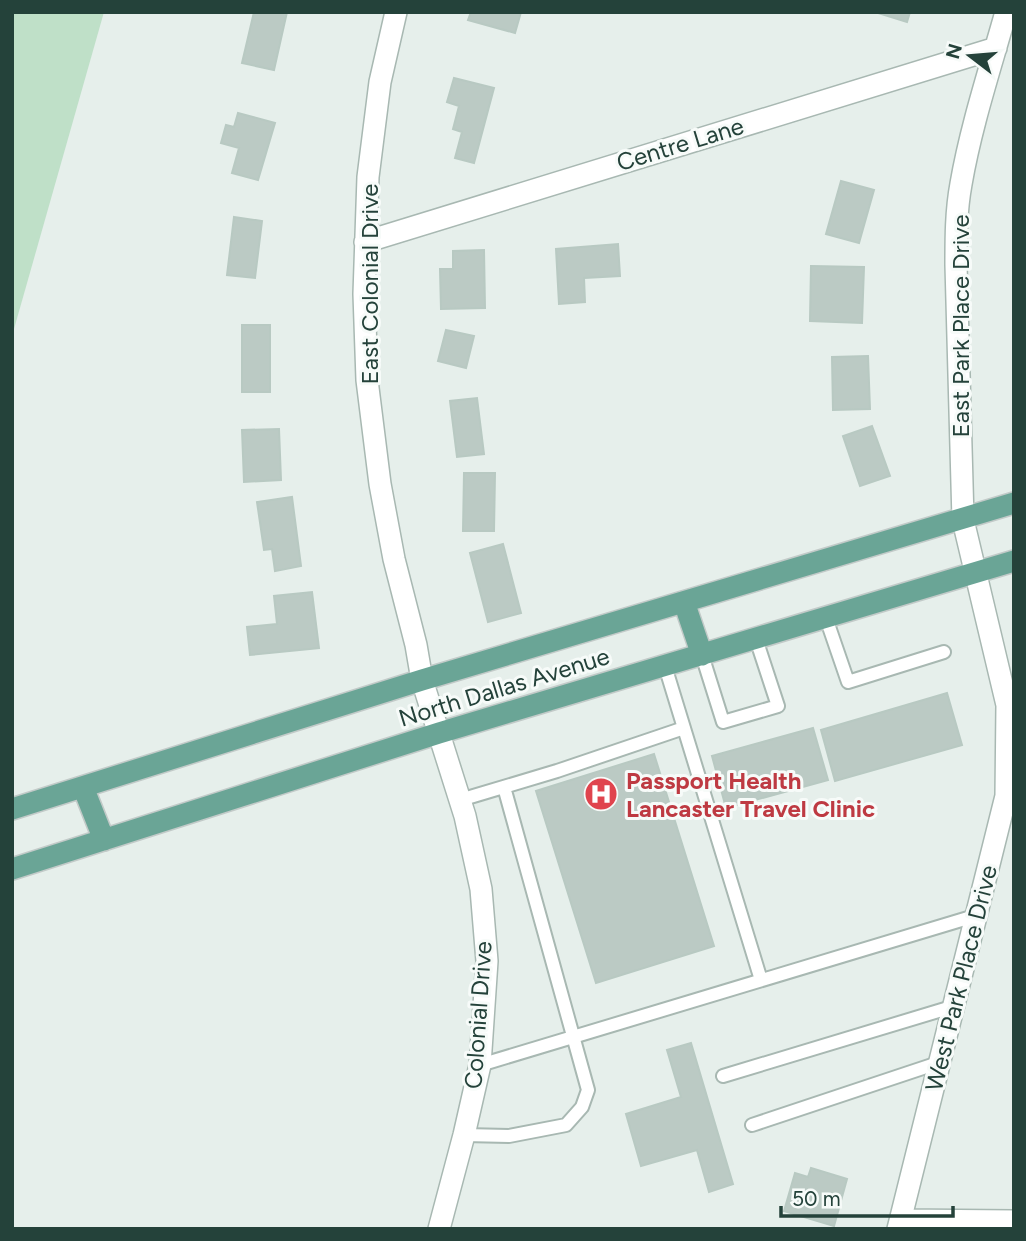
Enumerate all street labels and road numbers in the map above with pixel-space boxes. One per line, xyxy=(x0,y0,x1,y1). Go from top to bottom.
street label: Centre Lane xyxy=(613,111,747,177)
street label: East Colonial Drive xyxy=(355,184,384,384)
street label: East Park Place Drive xyxy=(946,214,975,438)
street label: North Dallas Avenue xyxy=(395,641,613,733)
street label: West Park Place Drive xyxy=(919,862,1003,1094)
street label: Colonial Drive xyxy=(458,940,498,1090)

